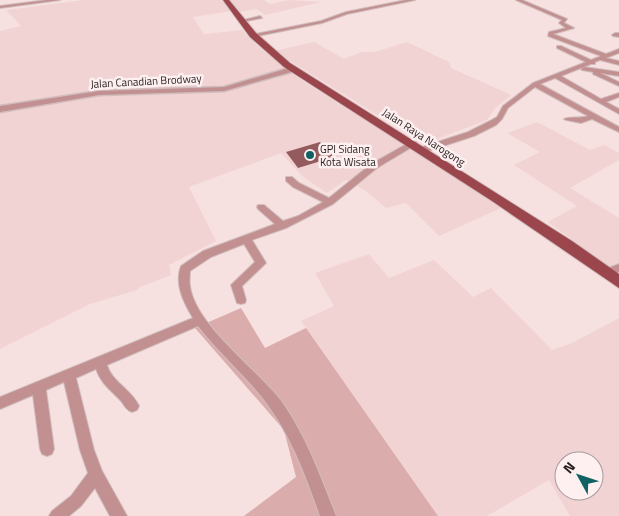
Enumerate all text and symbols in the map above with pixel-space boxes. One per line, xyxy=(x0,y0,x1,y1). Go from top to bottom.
street label: Jalan Canadian Brodway xyxy=(90,70,203,92)
street label: Jalan Raya Narogong xyxy=(379,104,469,170)
place label: GPI Sidang Kota Wisata xyxy=(320,141,376,170)
marker: GPI Sidang Kota Wisata xyxy=(304,149,316,161)
north arrow xyxy=(554,451,604,501)
text: N xyxy=(557,457,580,478)

